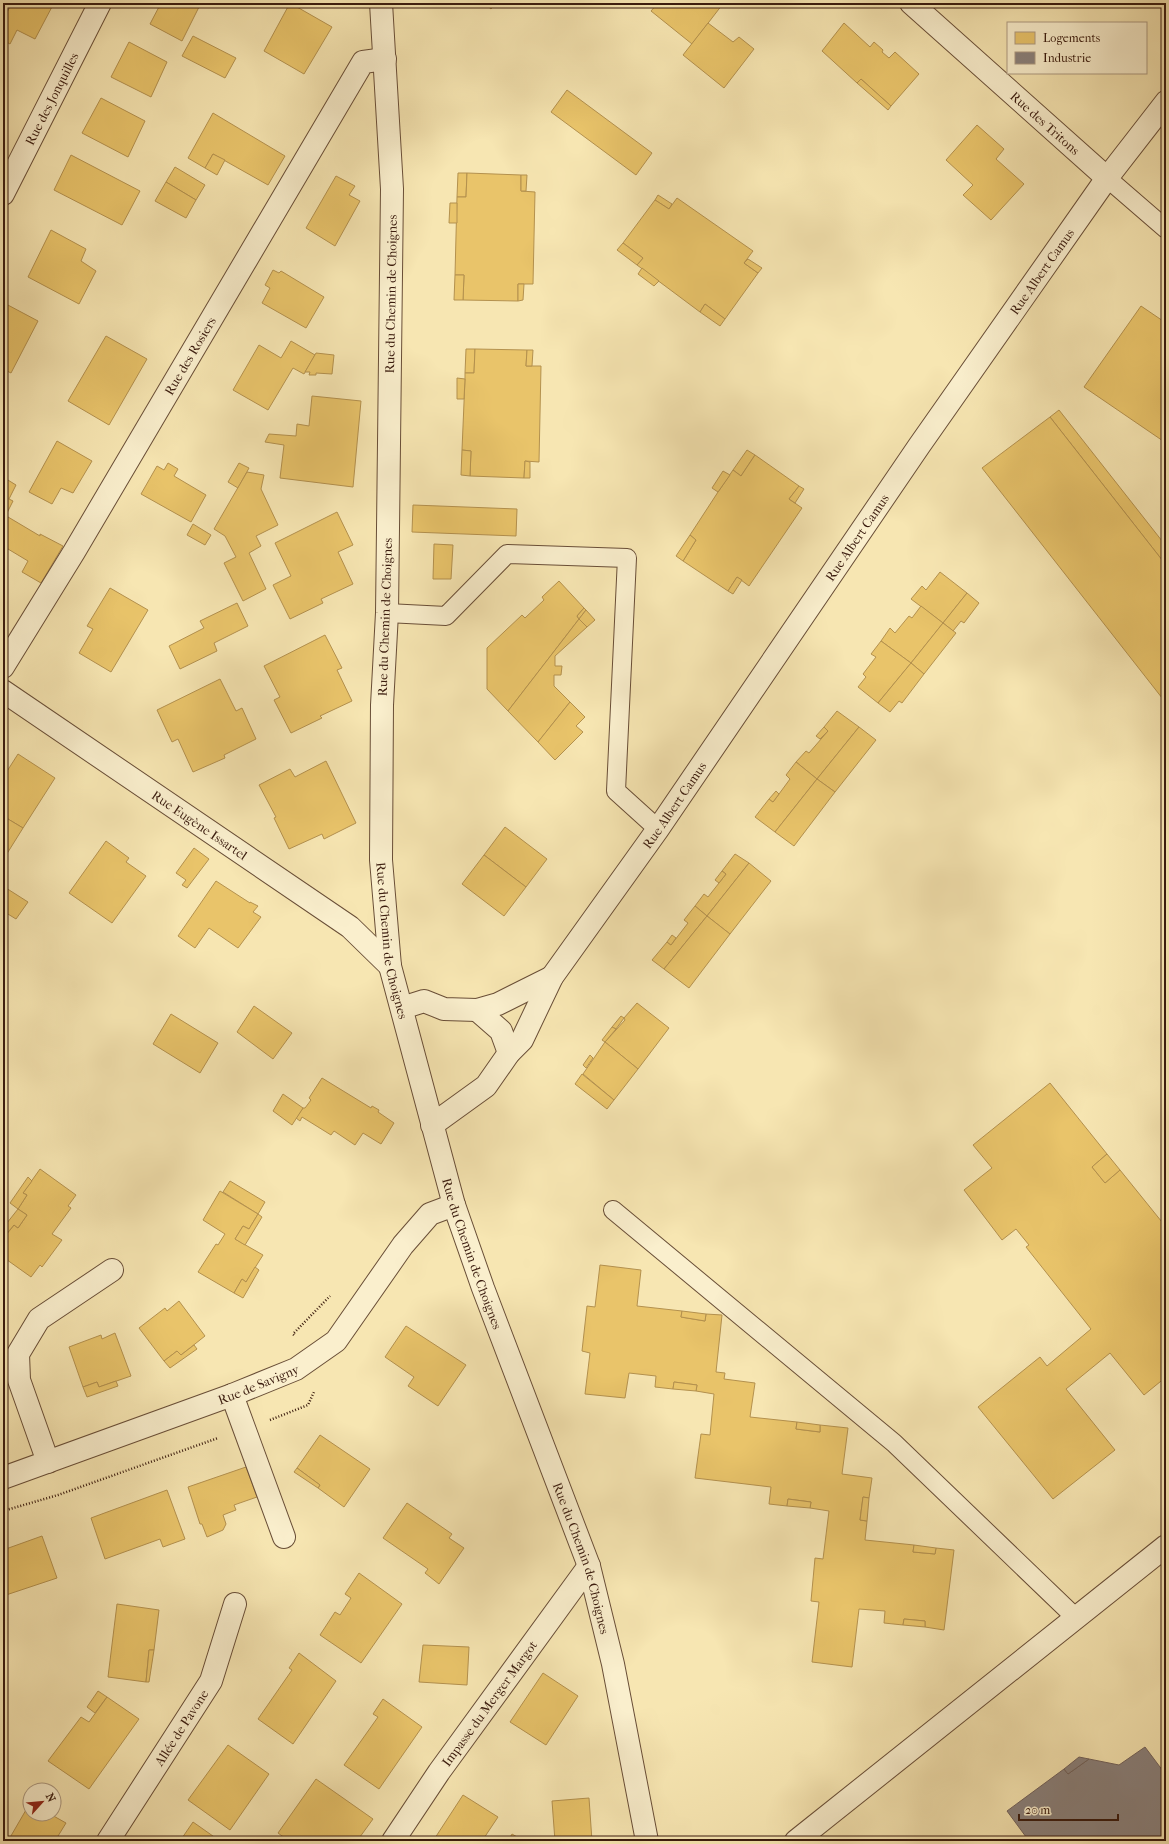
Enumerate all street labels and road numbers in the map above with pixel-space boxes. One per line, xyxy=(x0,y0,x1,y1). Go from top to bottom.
street label: Rue des Jonquilles xyxy=(22,50,81,147)
street label: Rue des Tritons xyxy=(1008,88,1083,158)
street label: Rue du Chemin de Choignes xyxy=(382,214,400,373)
street label: Rue Albert Camus xyxy=(1006,225,1077,317)
street label: Rue des Rosiers xyxy=(161,314,219,397)
street label: Rue Albert Camus xyxy=(822,491,892,584)
street label: Rue du Chemin de Choignes xyxy=(375,537,395,697)
street label: Rue Albert Camus xyxy=(639,759,709,851)
street label: Rue Eugène Issartel xyxy=(149,787,251,863)
street label: Rue du Chemin de Choignes xyxy=(374,861,411,1021)
street label: Rue du Chemin de Choignes xyxy=(440,1176,505,1331)
street label: Rue de Savigny xyxy=(216,1361,302,1407)
street label: Rue du Chemin de Choignes xyxy=(550,1480,613,1636)
street label: Impasse du Merger Margot xyxy=(438,1637,540,1769)
street label: Allée de Pavone xyxy=(150,1686,211,1769)

